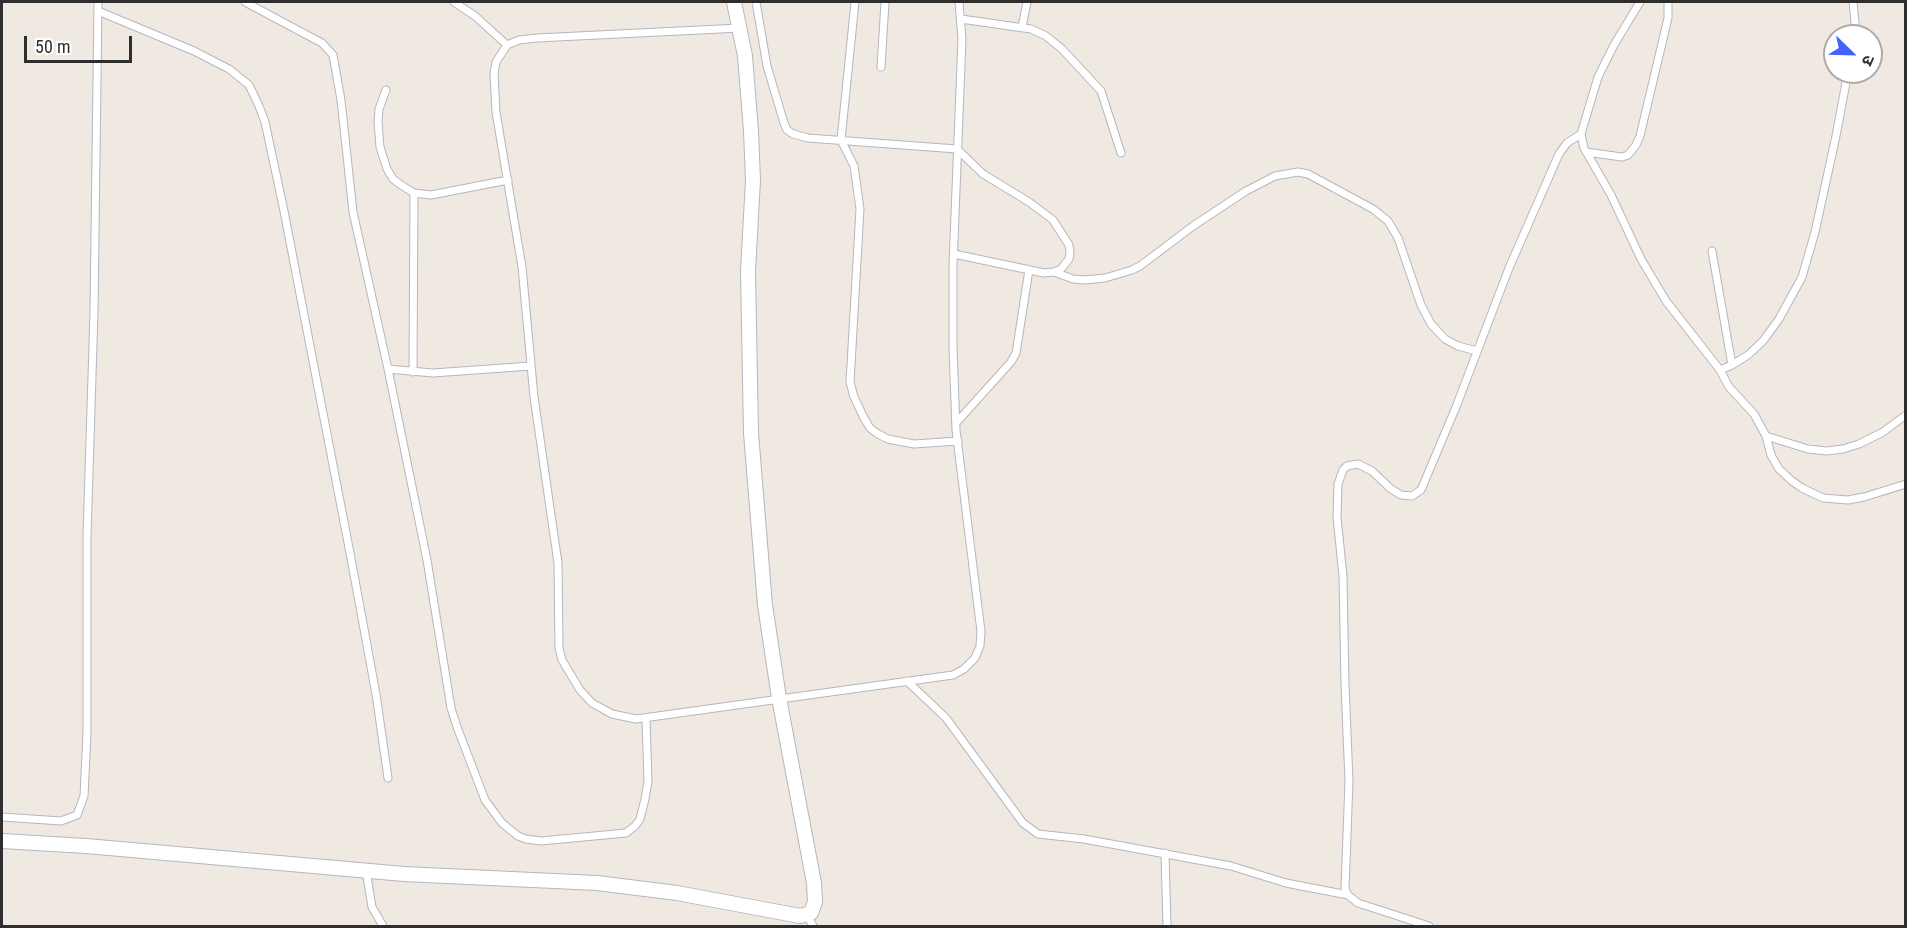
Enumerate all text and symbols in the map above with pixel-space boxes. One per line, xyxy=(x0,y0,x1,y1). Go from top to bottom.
scale bar xyxy=(27,24,135,62)
north arrow xyxy=(1823,24,1883,84)
text: 50 m xyxy=(35,36,70,57)
text: उ xyxy=(1858,52,1879,68)

